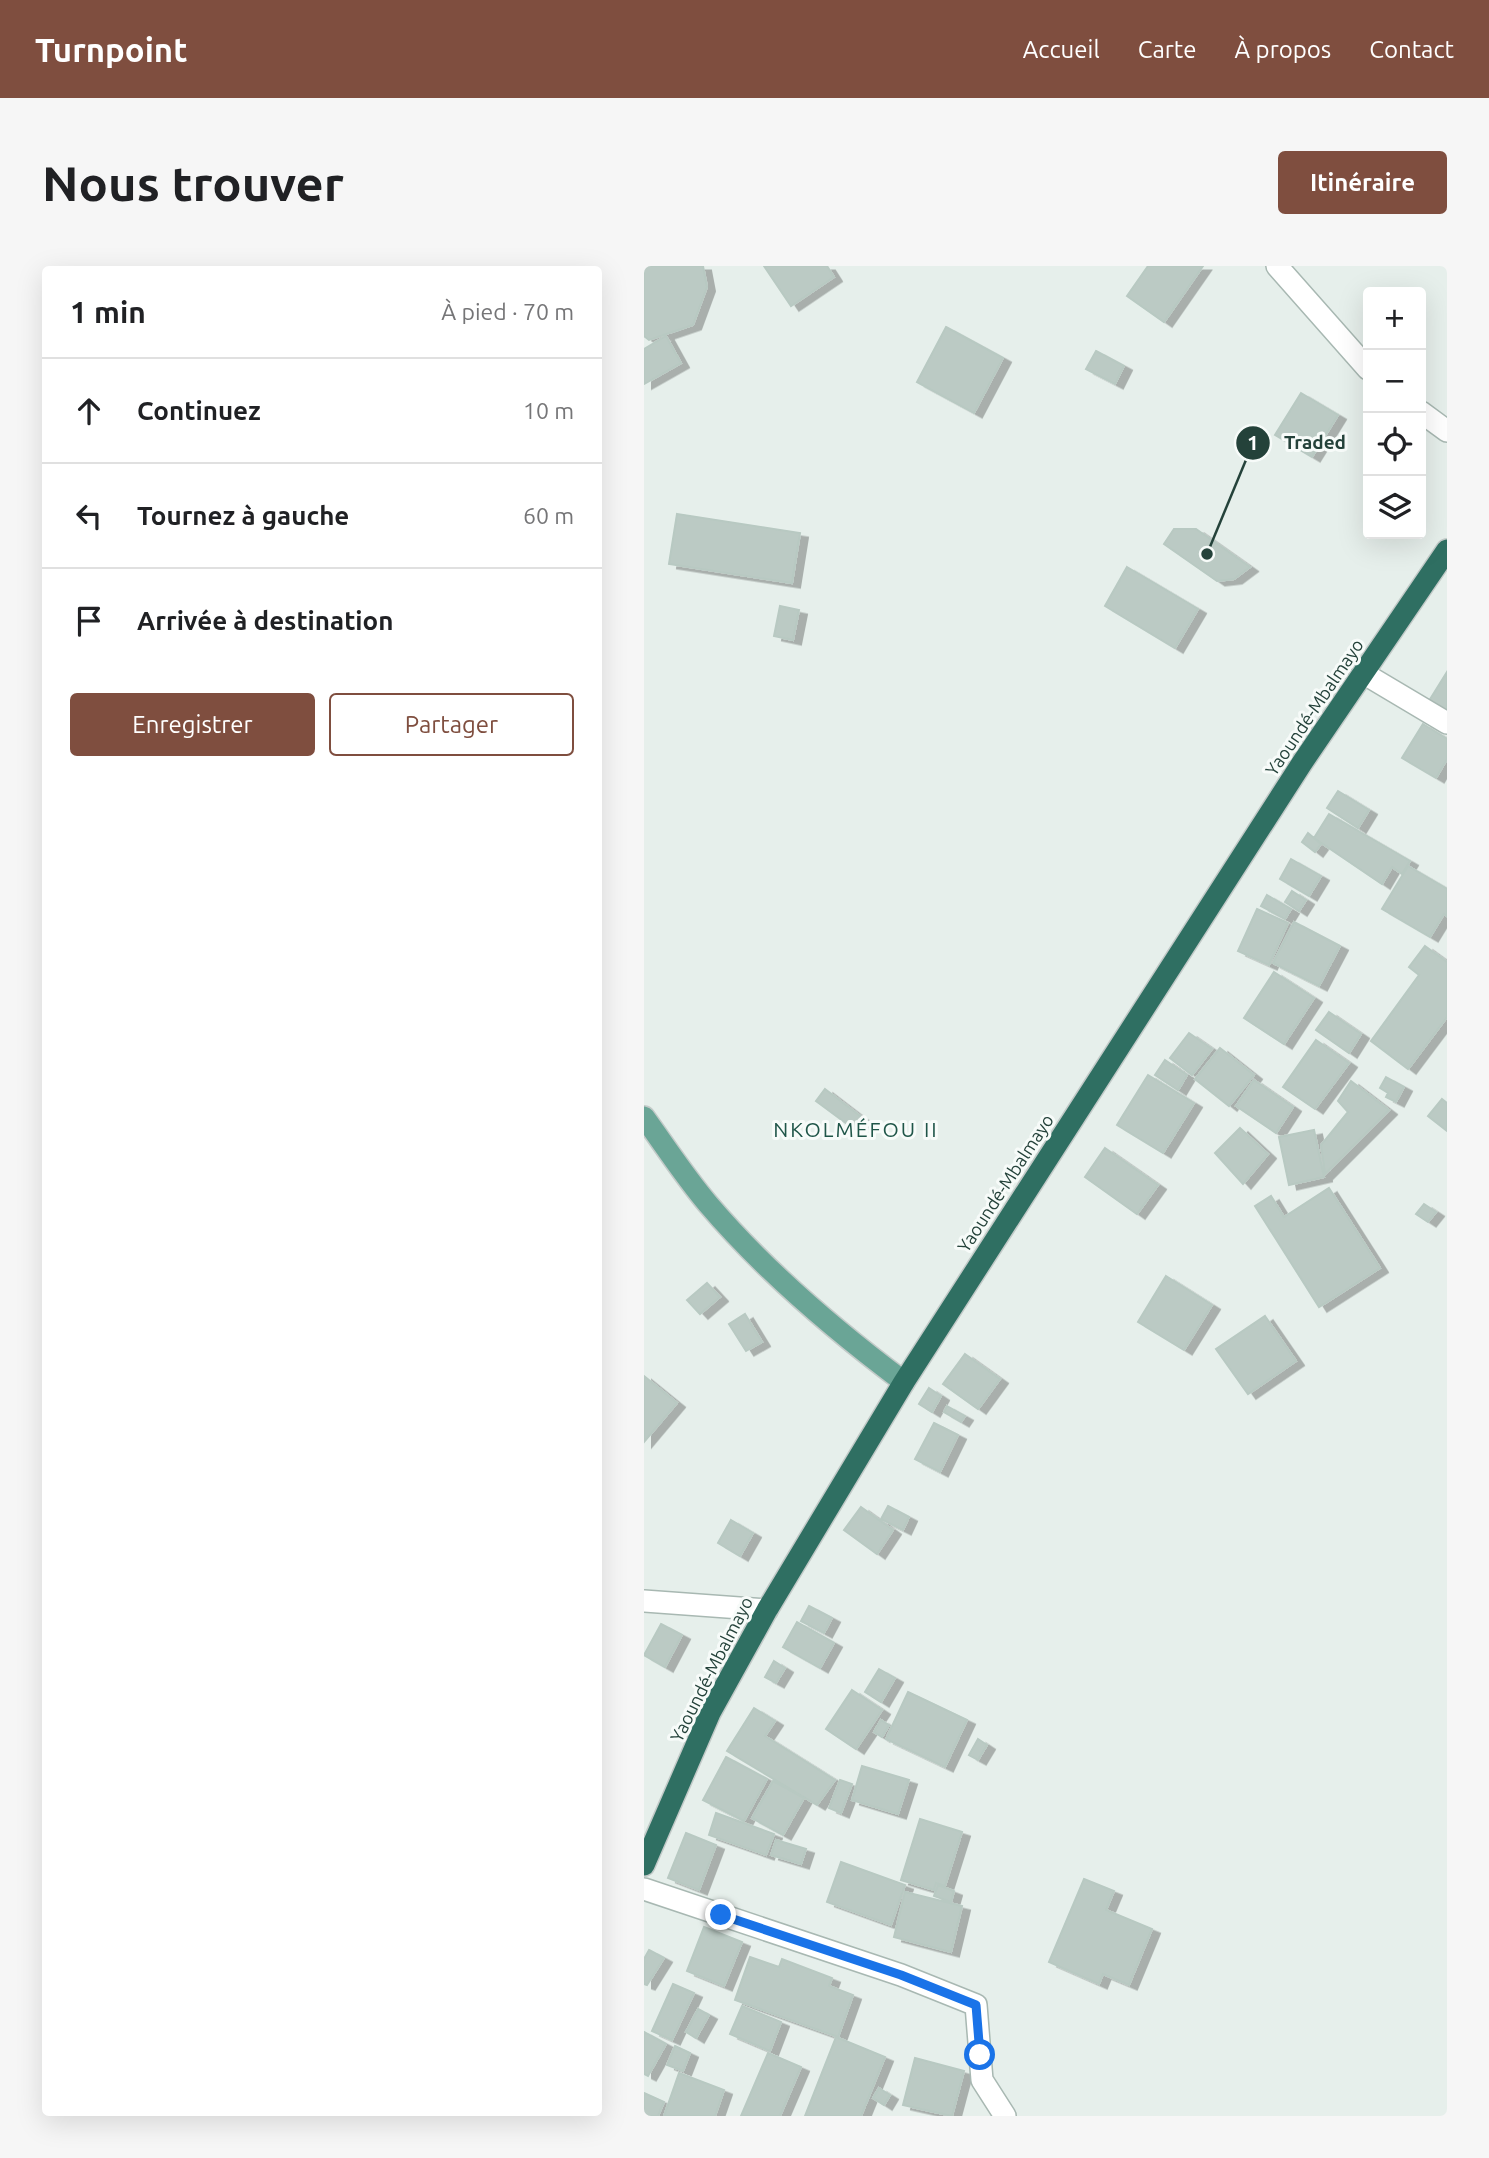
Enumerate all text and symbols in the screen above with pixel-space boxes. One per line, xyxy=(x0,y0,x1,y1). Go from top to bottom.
text: Turnpoint xyxy=(35,31,187,68)
text: Accueil xyxy=(1023,36,1100,63)
text: Carte xyxy=(1138,36,1197,63)
text: À propos xyxy=(1235,36,1331,63)
text: Contact xyxy=(1369,36,1454,63)
button: Itinéraire xyxy=(1278,151,1447,214)
text: Nous trouver xyxy=(42,155,344,210)
map controls xyxy=(1363,287,1426,539)
button: + xyxy=(1363,287,1426,350)
text: 1 min xyxy=(70,295,146,329)
text: À pied · 70 m xyxy=(441,299,574,324)
button: − xyxy=(1363,350,1426,413)
icon: ahead xyxy=(70,392,108,430)
text: Continuez xyxy=(137,396,261,425)
text: 10 m xyxy=(523,398,574,423)
button: locate xyxy=(1363,413,1426,476)
callout: Traded xyxy=(1235,423,1360,463)
text: 1 xyxy=(1247,430,1259,454)
text: Traded xyxy=(1284,431,1346,453)
button: layers xyxy=(1363,476,1426,539)
icon: left xyxy=(70,497,108,535)
text: Tournez à gauche xyxy=(137,501,349,530)
text: 60 m xyxy=(523,503,574,528)
icon: arrive xyxy=(70,602,108,640)
text: Arrivée à destination xyxy=(137,606,393,635)
street label: Yaoundé-Mbalmayo xyxy=(1261,635,1367,779)
button: Enregistrer xyxy=(70,693,315,756)
button: Partager xyxy=(329,693,574,756)
street label: Yaoundé-Mbalmayo xyxy=(953,1111,1057,1255)
district label: NKOLMÉFOU II xyxy=(773,1117,939,1141)
street label: Yaoundé-Mbalmayo xyxy=(666,1593,756,1745)
route end xyxy=(705,1899,736,1930)
route start xyxy=(964,2039,995,2070)

